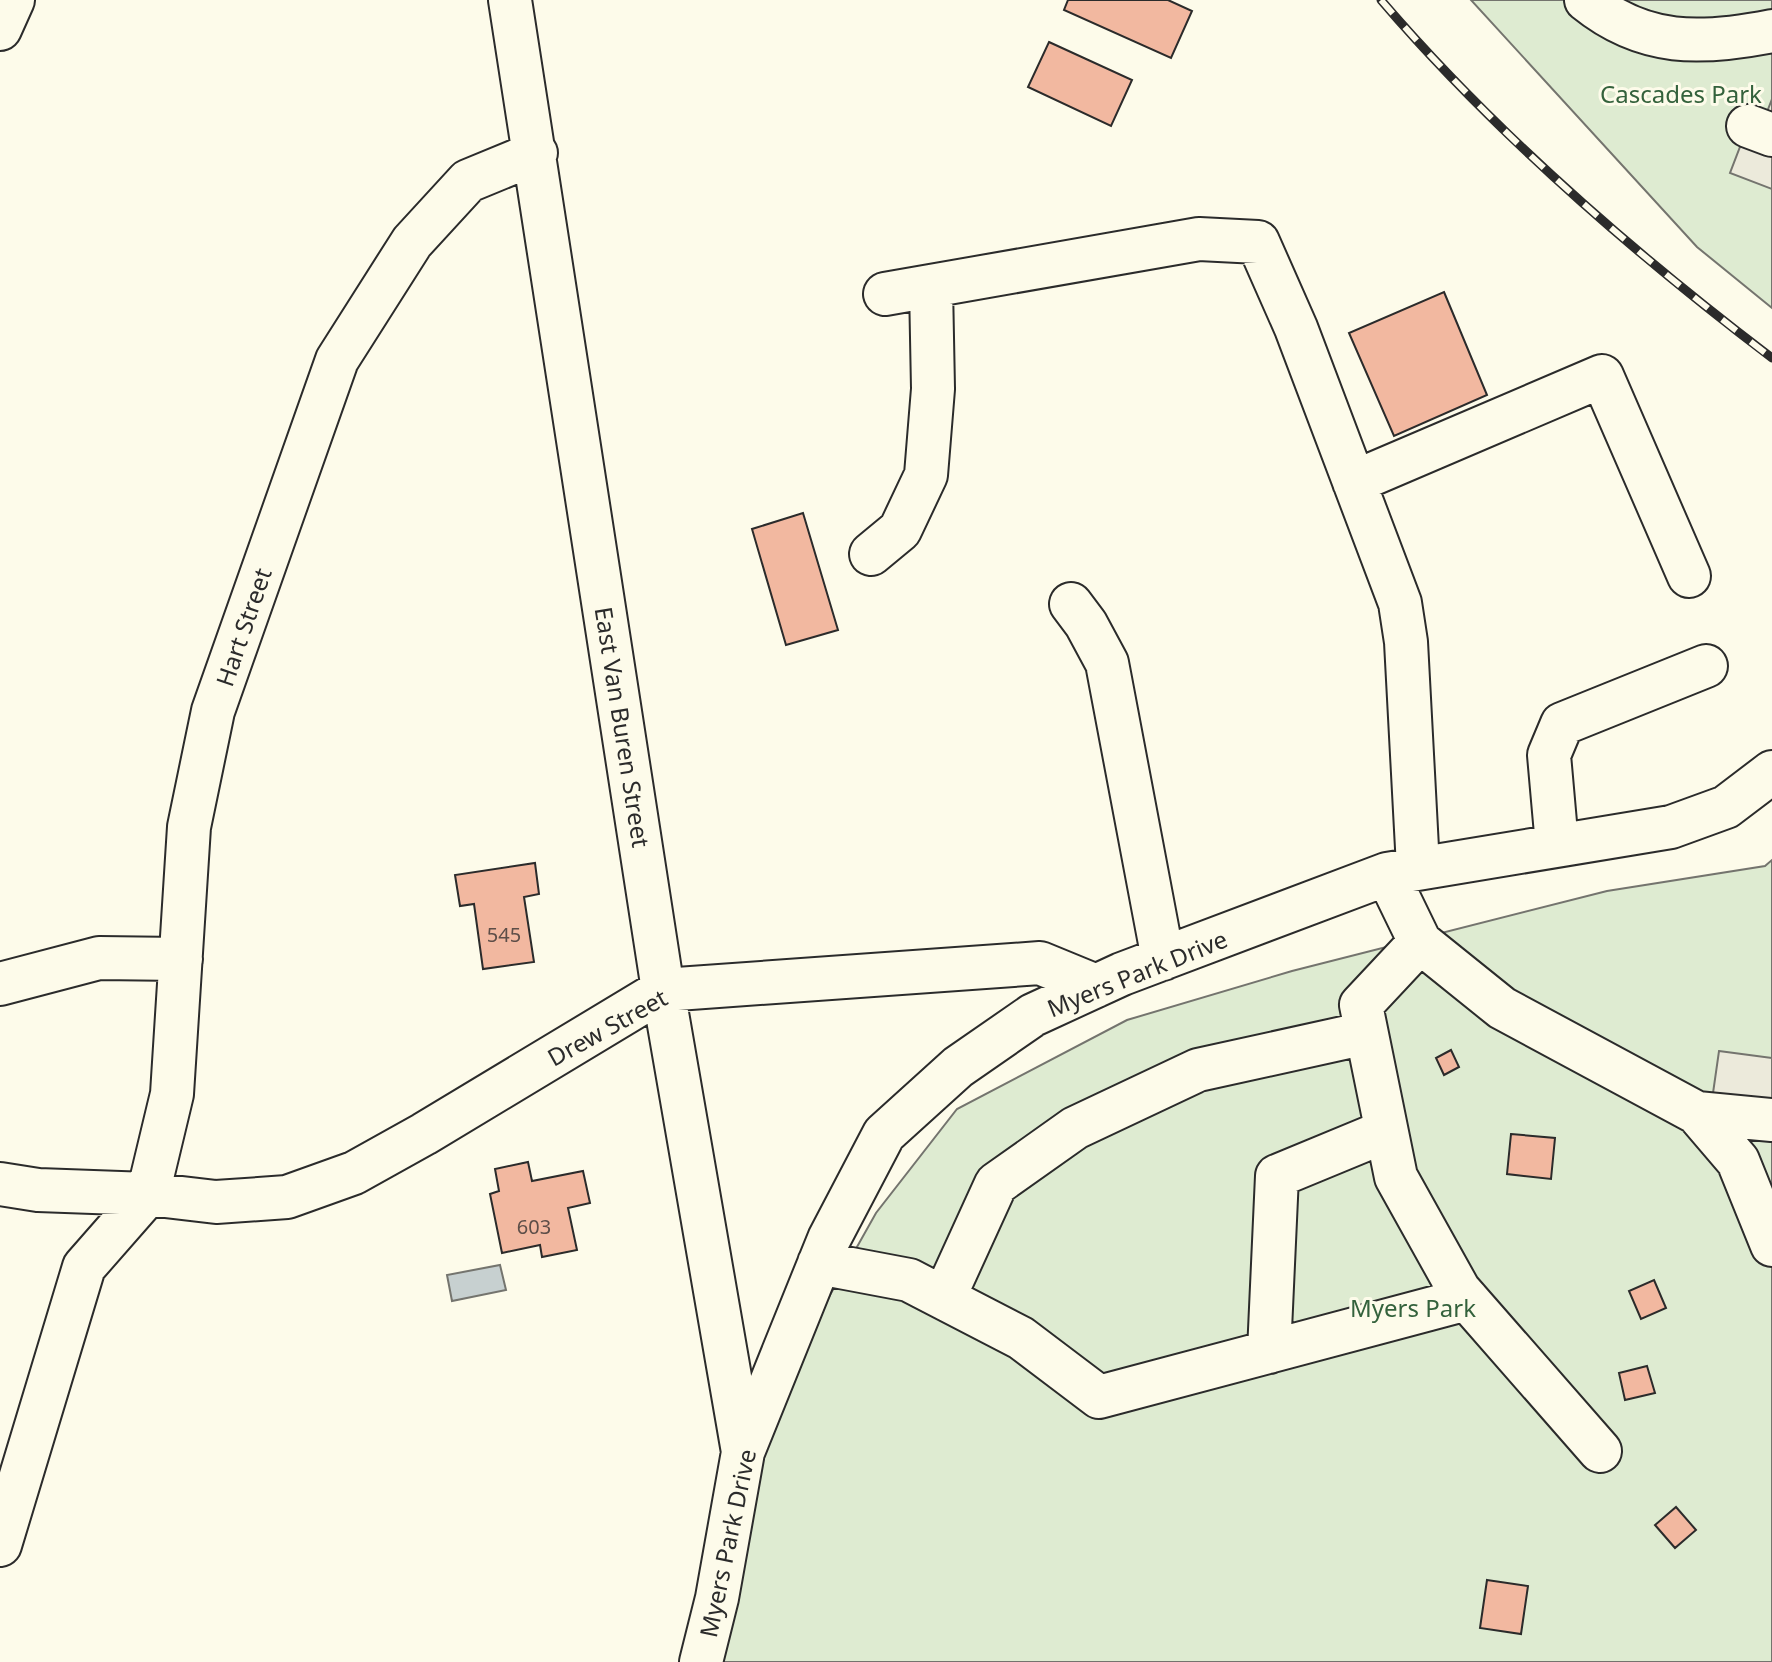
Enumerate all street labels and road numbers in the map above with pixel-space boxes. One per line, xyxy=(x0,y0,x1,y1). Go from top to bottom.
street label: Hart Street xyxy=(207,563,279,691)
street label: East Van Buren Street xyxy=(588,604,658,850)
street label: Myers Park Drive xyxy=(1042,922,1232,1024)
street label: Drew Street xyxy=(541,980,673,1073)
street label: Myers Park Drive xyxy=(691,1446,763,1640)

